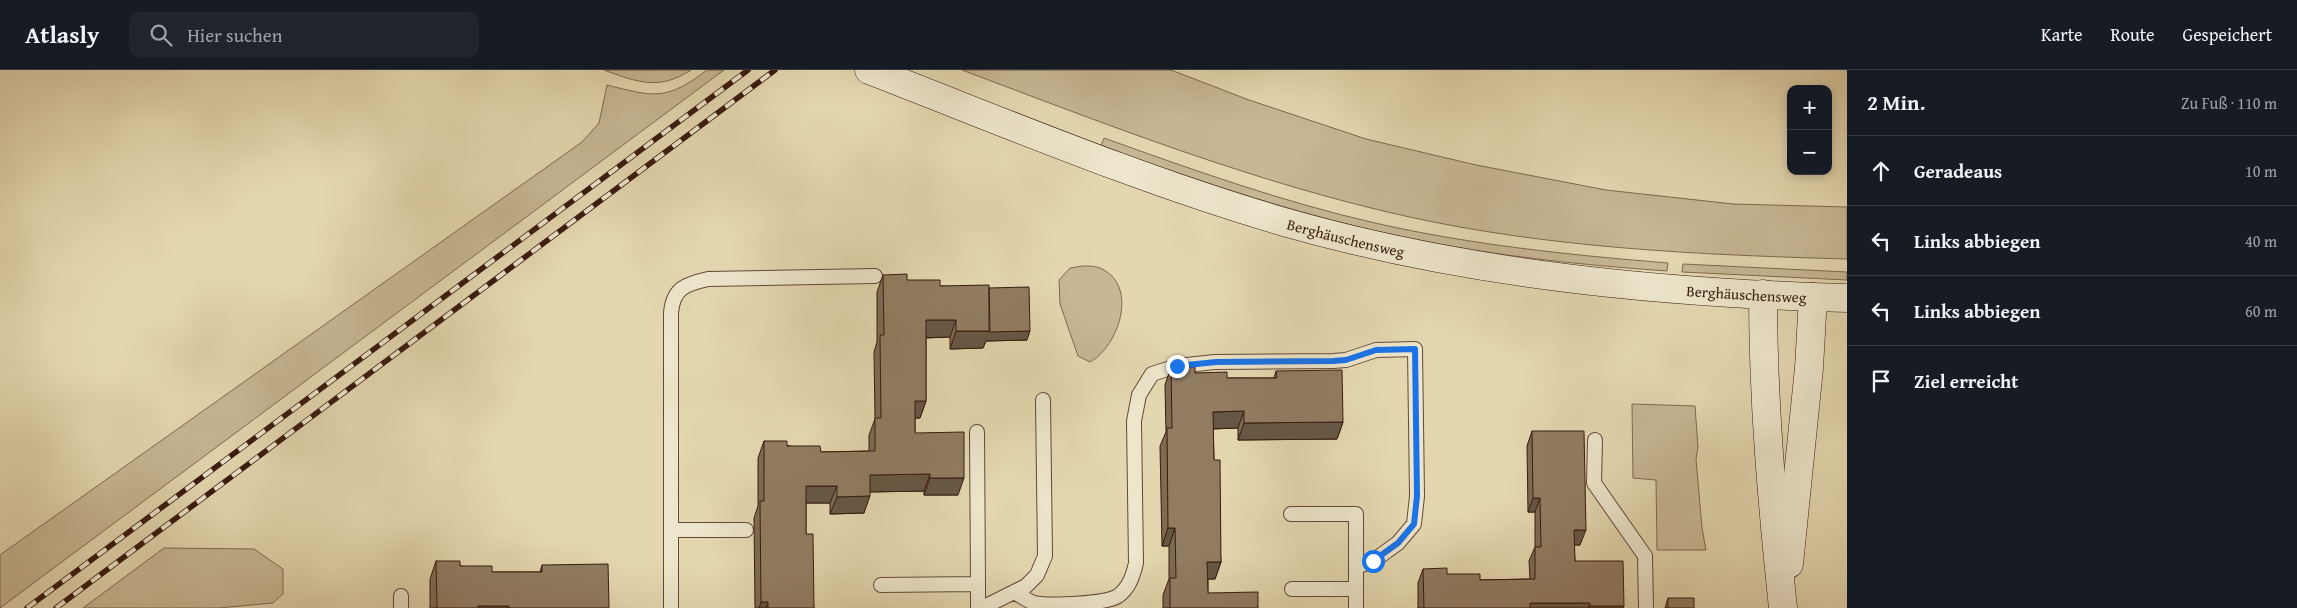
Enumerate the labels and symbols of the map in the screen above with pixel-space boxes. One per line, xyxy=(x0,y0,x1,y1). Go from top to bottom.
street label: Berghäuschensweg xyxy=(1285,213,1407,262)
street label: Berghäuschensweg xyxy=(1686,280,1807,307)
route end xyxy=(1166,355,1189,378)
route start xyxy=(1362,550,1385,573)

